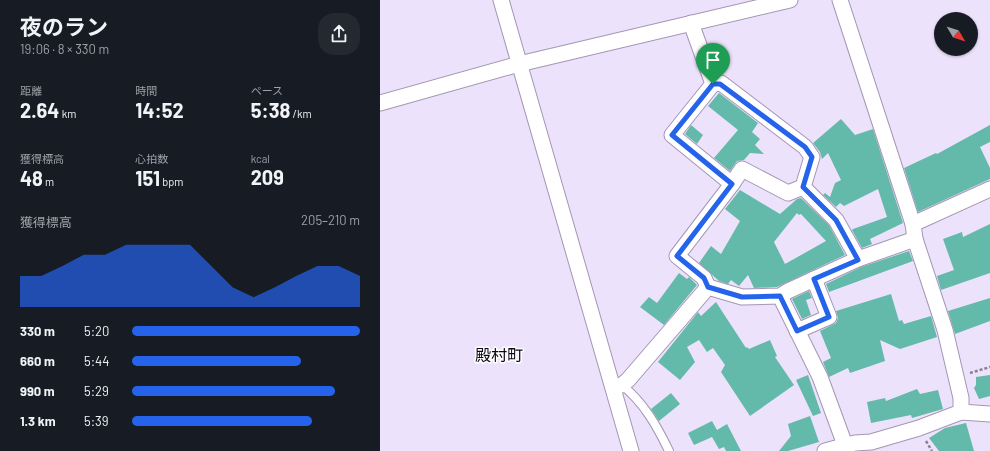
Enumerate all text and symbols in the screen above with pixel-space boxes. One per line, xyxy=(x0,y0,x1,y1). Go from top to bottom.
north arrow xyxy=(934,12,978,56)
map controls xyxy=(934,12,978,56)
text: 夜のラン xyxy=(20,13,108,39)
button: share xyxy=(318,13,360,55)
text: 19:06 · 8 × 330 m xyxy=(20,41,109,57)
pin xyxy=(696,43,730,84)
icon: arrive xyxy=(702,49,724,71)
text: 距離 xyxy=(20,84,42,97)
text: 時間 xyxy=(135,84,157,97)
text: ペース xyxy=(251,84,283,97)
text: 2.64 xyxy=(20,98,59,122)
text: 14:52 xyxy=(135,98,184,122)
text: 5:38 xyxy=(251,98,290,122)
text: km xyxy=(59,107,76,120)
text: /km xyxy=(290,107,312,120)
text: 獲得標高 xyxy=(20,152,64,165)
text: 心拍数 xyxy=(135,152,168,165)
text: kcal xyxy=(251,152,270,165)
text: 209 xyxy=(251,165,284,189)
text: 48 xyxy=(20,166,43,190)
text: 151 xyxy=(135,166,160,190)
text: m xyxy=(43,175,54,188)
text: bpm xyxy=(160,175,183,188)
text: 205–210 m xyxy=(301,212,360,228)
text: 獲得標高 xyxy=(20,214,72,230)
text: 330 m xyxy=(20,323,55,339)
text: 5:20 xyxy=(84,323,109,339)
district label: 殿村町 xyxy=(475,345,523,364)
text: 660 m xyxy=(20,353,55,369)
text: 5:44 xyxy=(84,353,109,369)
text: 990 m xyxy=(20,383,55,399)
text: 5:29 xyxy=(84,383,109,399)
text: 1.3 km xyxy=(20,413,56,429)
text: 5:39 xyxy=(84,413,109,429)

